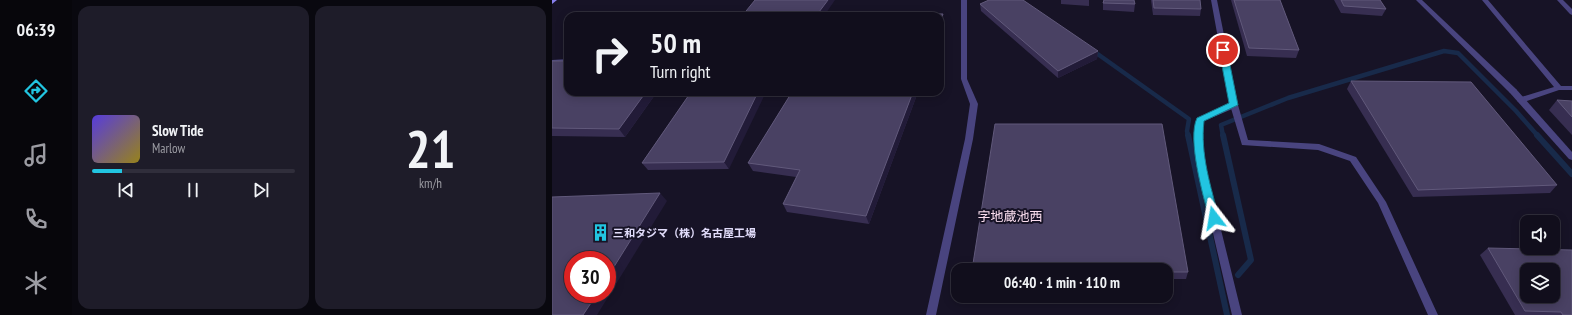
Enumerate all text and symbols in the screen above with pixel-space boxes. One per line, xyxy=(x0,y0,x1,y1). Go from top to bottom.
text: 06:39 xyxy=(17,18,55,41)
text: 50 m xyxy=(650,24,701,61)
icon: right xyxy=(584,28,636,80)
pin xyxy=(1206,33,1240,67)
icon: arrive xyxy=(1212,39,1234,61)
text: Turn right xyxy=(650,60,710,83)
icon: directions xyxy=(22,77,50,105)
text: 21 xyxy=(406,115,455,182)
text: Slow Tide xyxy=(152,121,204,140)
text: Marlow xyxy=(152,140,185,157)
icon: music xyxy=(22,141,50,169)
text: km/h xyxy=(419,175,442,192)
icon: previous xyxy=(115,179,137,201)
icon: pause xyxy=(182,179,204,201)
icon: next xyxy=(250,179,272,201)
position arrow xyxy=(1193,197,1235,239)
icon: phone xyxy=(22,205,50,233)
district label: 字地蔵池西 xyxy=(977,208,1043,225)
map controls xyxy=(1520,215,1560,303)
button: sound xyxy=(1520,215,1560,255)
building icon: 三和タジマ（株）名古屋工場 xyxy=(590,223,610,243)
place label: 三和タジマ（株）名古屋工場 xyxy=(613,226,756,240)
speed limit sign: 30 xyxy=(564,251,616,303)
button: layers xyxy=(1520,263,1560,303)
icon: climate xyxy=(22,269,50,297)
text: 06:40 · 1 min · 110 m xyxy=(1004,273,1120,292)

